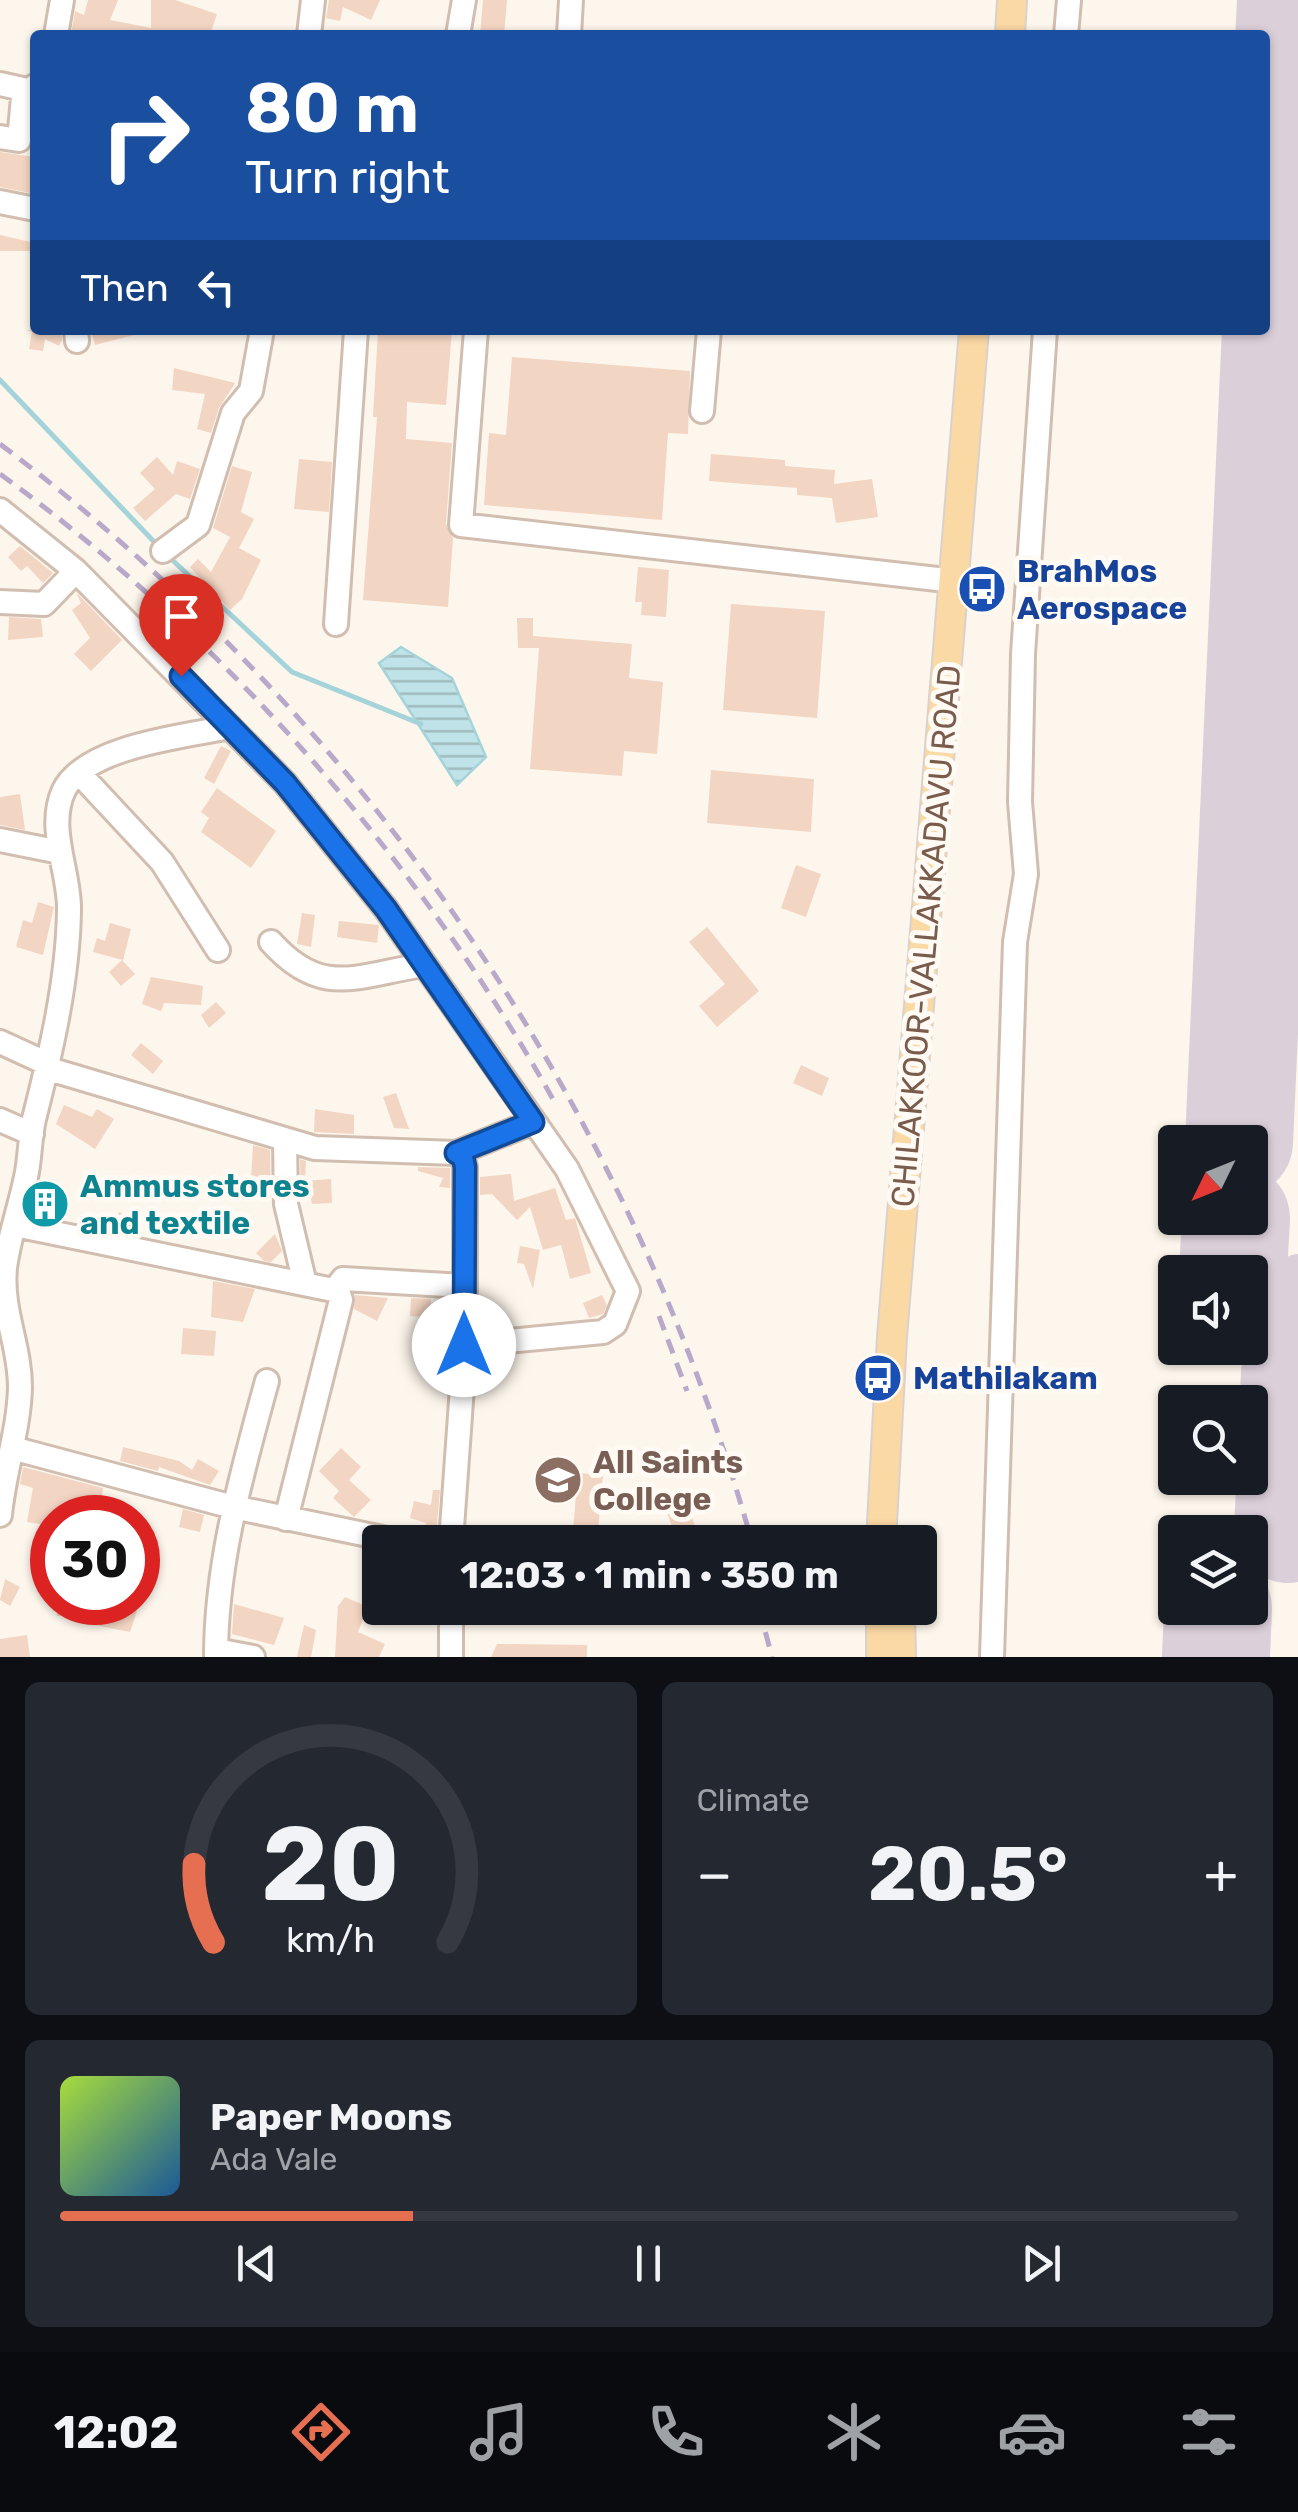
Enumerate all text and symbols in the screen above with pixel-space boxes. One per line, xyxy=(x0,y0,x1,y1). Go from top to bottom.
text: 80 m xyxy=(245,67,419,150)
icon: right xyxy=(80,70,210,200)
text: Turn right xyxy=(245,151,449,204)
icon: left xyxy=(189,260,244,315)
text: Then xyxy=(80,265,169,311)
place label: BrahMos Aerospace xyxy=(1017,552,1187,627)
bus stop icon: BrahMos Aerospace xyxy=(956,563,1008,615)
pin xyxy=(139,574,224,677)
icon: arrive xyxy=(154,589,209,644)
street label: CHILAKKOOR-VALLAKKADAVU ROAD xyxy=(883,663,969,1209)
north arrow xyxy=(1158,1125,1268,1235)
map controls xyxy=(1158,1125,1268,1625)
place label: Ammus stores and textile xyxy=(80,1167,310,1242)
building icon: Ammus stores and textile xyxy=(19,1178,71,1230)
button: sound xyxy=(1158,1255,1268,1365)
position arrow xyxy=(412,1293,516,1397)
bus stop icon: Mathilakam xyxy=(852,1352,904,1404)
place label: Mathilakam xyxy=(913,1359,1098,1397)
button: search xyxy=(1158,1385,1268,1495)
place label: All Saints College xyxy=(593,1443,743,1518)
school or university icon: All Saints College xyxy=(532,1454,584,1506)
speed limit sign: 30 xyxy=(30,1495,160,1625)
button: layers xyxy=(1158,1515,1268,1625)
text: 12:03 · 1 min · 350 m xyxy=(460,1552,839,1598)
text: Climate xyxy=(697,1781,810,1819)
text: 20 xyxy=(262,1803,400,1926)
text: 20.5° xyxy=(868,1830,1068,1919)
text: − xyxy=(697,1842,732,1907)
text: + xyxy=(1204,1842,1238,1907)
text: km/h xyxy=(286,1919,375,1961)
text: Paper Moons xyxy=(210,2094,452,2140)
text: Ada Vale xyxy=(210,2140,337,2178)
icon: previous xyxy=(229,2236,284,2291)
icon: pause xyxy=(621,2236,676,2291)
icon: next xyxy=(1014,2236,1069,2291)
icon: directions xyxy=(286,2397,356,2467)
icon: music xyxy=(464,2397,534,2467)
icon: phone xyxy=(641,2397,711,2467)
icon: climate xyxy=(819,2397,889,2467)
icon: car xyxy=(997,2397,1067,2467)
icon: filters xyxy=(1174,2397,1244,2467)
text: 12:02 xyxy=(54,2406,178,2459)

